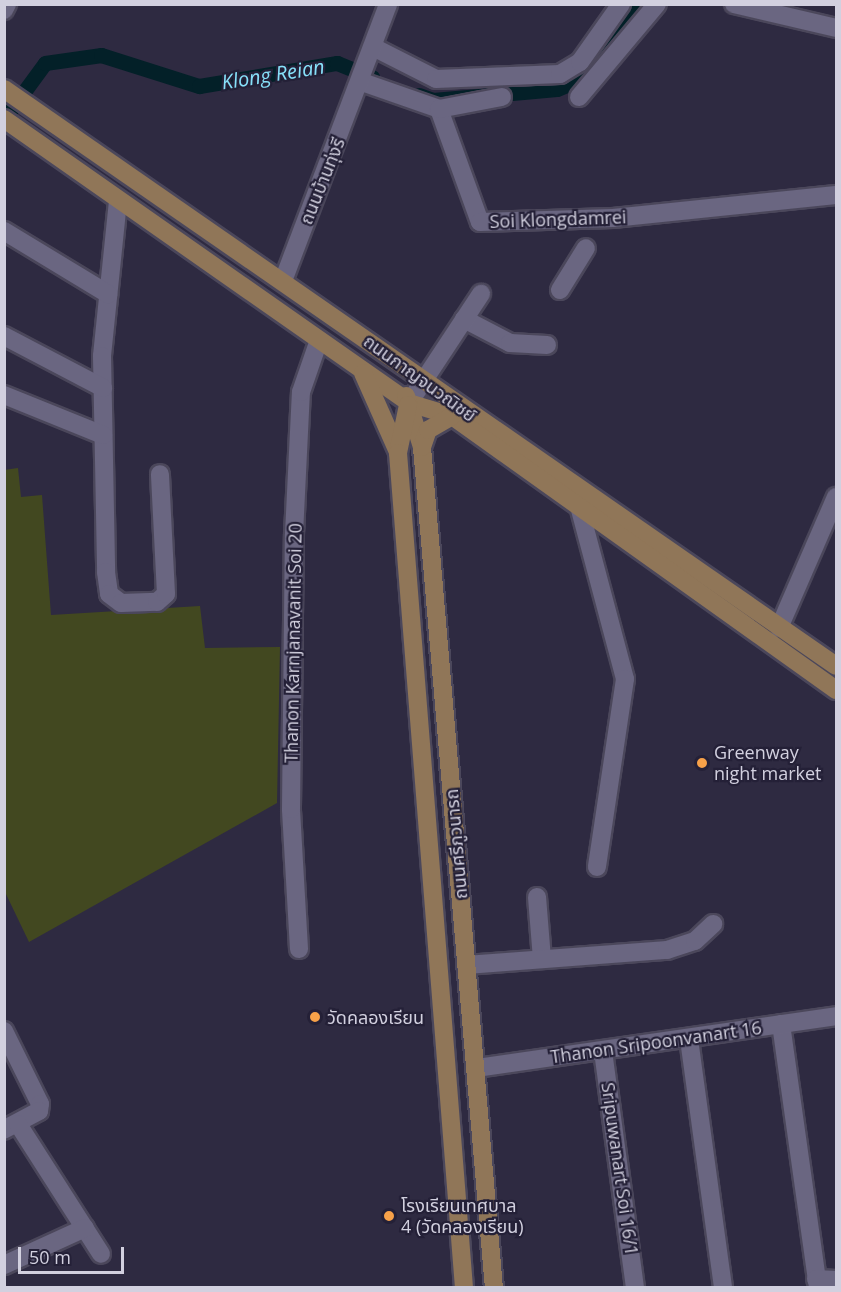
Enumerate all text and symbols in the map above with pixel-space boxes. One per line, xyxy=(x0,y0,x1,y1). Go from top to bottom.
water label: Klong Reian xyxy=(220,54,326,94)
street label: ถนนบ้านทุ่งรี xyxy=(295,135,349,227)
street label: Soi Klongdamrei xyxy=(489,206,627,232)
street label: ถนนกาญจนวณิชย์ xyxy=(360,330,480,426)
street label: Thanon Karnjanavanit Soi 20 xyxy=(280,523,306,763)
place label: Greenway night market xyxy=(714,742,821,784)
marker: Greenway night market xyxy=(695,756,709,770)
street label: ถนนศรีภูวนารถ xyxy=(440,788,472,900)
place label: วัดคลองเรียน xyxy=(327,1006,424,1028)
marker: วัดคลองเรียน xyxy=(308,1010,322,1024)
street label: Thanon Sripoonvanart 16 xyxy=(549,1016,763,1068)
street label: Sripuwanart Soi 16/1 xyxy=(597,1081,643,1257)
place label: โรงเรียนเทศบาล 4 (วัดคลองเรียน) xyxy=(401,1195,523,1238)
marker: โรงเรียนเทศบาล 4 (วัดคลองเรียน) xyxy=(382,1209,396,1223)
scale bar xyxy=(21,1235,128,1273)
text: 50 m xyxy=(29,1245,71,1269)

